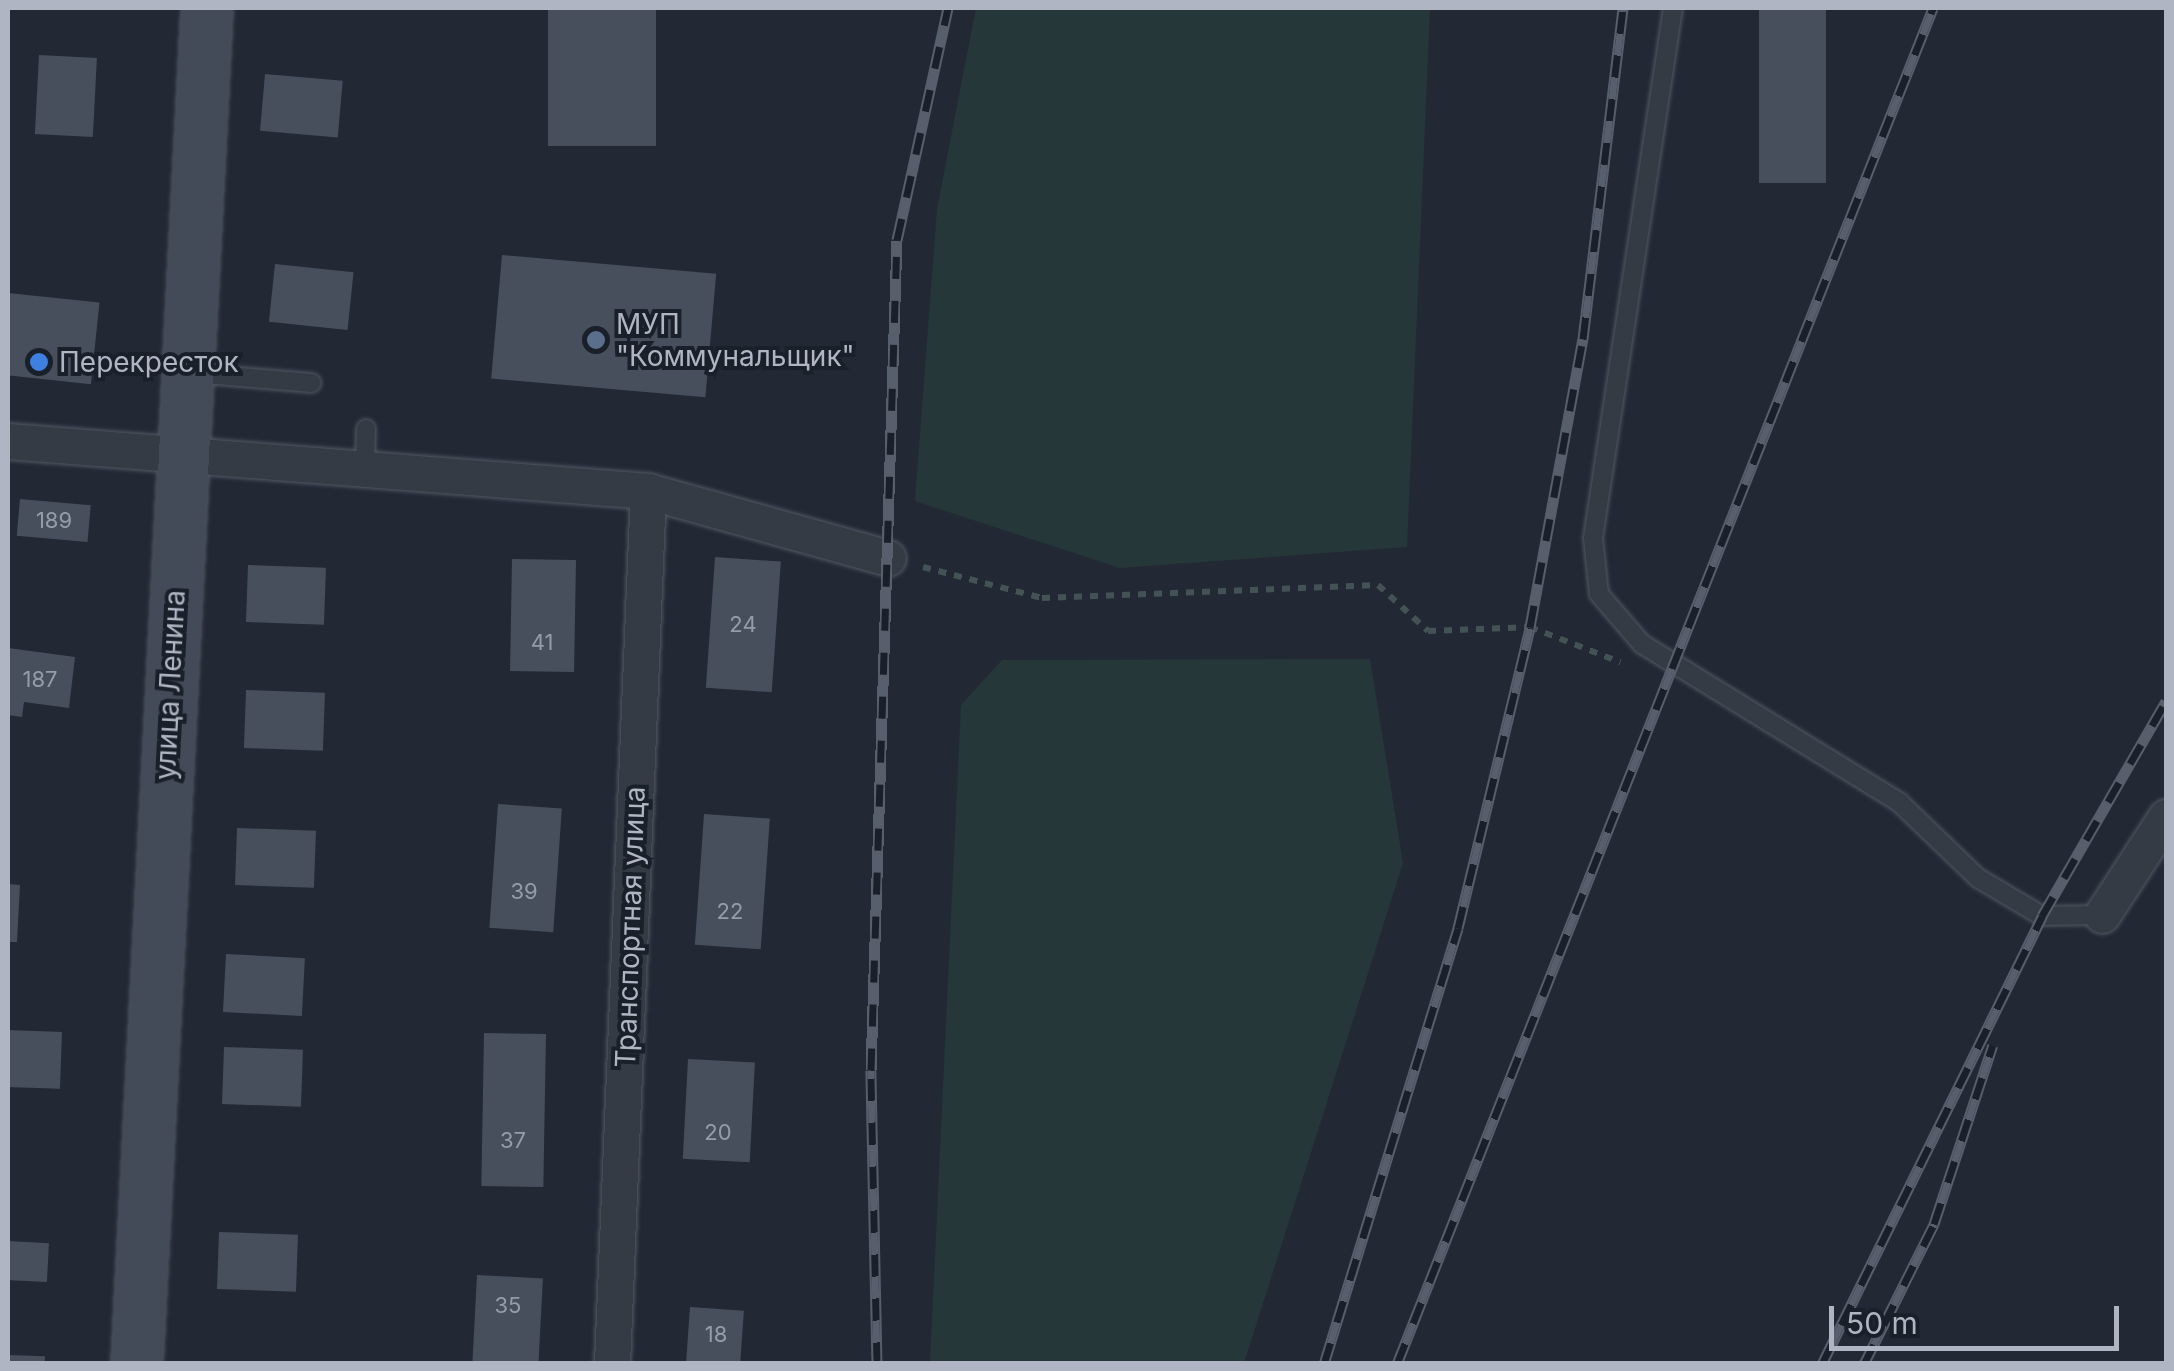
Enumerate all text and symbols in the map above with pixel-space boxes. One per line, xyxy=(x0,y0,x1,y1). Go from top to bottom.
place label: МУП "Коммунальщик" xyxy=(616,307,855,373)
marker: МУП "Коммунальщик" xyxy=(585,329,607,351)
place label: Перекресток xyxy=(59,345,239,379)
marker: Перекресток xyxy=(28,351,50,373)
house number: 189 xyxy=(36,508,72,534)
street label: улица Ленина xyxy=(148,589,192,781)
house number: 24 xyxy=(729,612,757,638)
house number: 41 xyxy=(531,630,553,656)
house number: 187 xyxy=(22,667,58,693)
street label: Транспортная улица xyxy=(608,786,652,1068)
house number: 39 xyxy=(510,879,538,905)
house number: 22 xyxy=(717,899,743,925)
house number: 20 xyxy=(704,1120,732,1146)
house number: 37 xyxy=(500,1128,526,1154)
scale bar xyxy=(1834,1286,2124,1348)
house number: 35 xyxy=(495,1293,521,1319)
text: 50 m xyxy=(1846,1305,1918,1341)
house number: 18 xyxy=(705,1322,727,1348)

